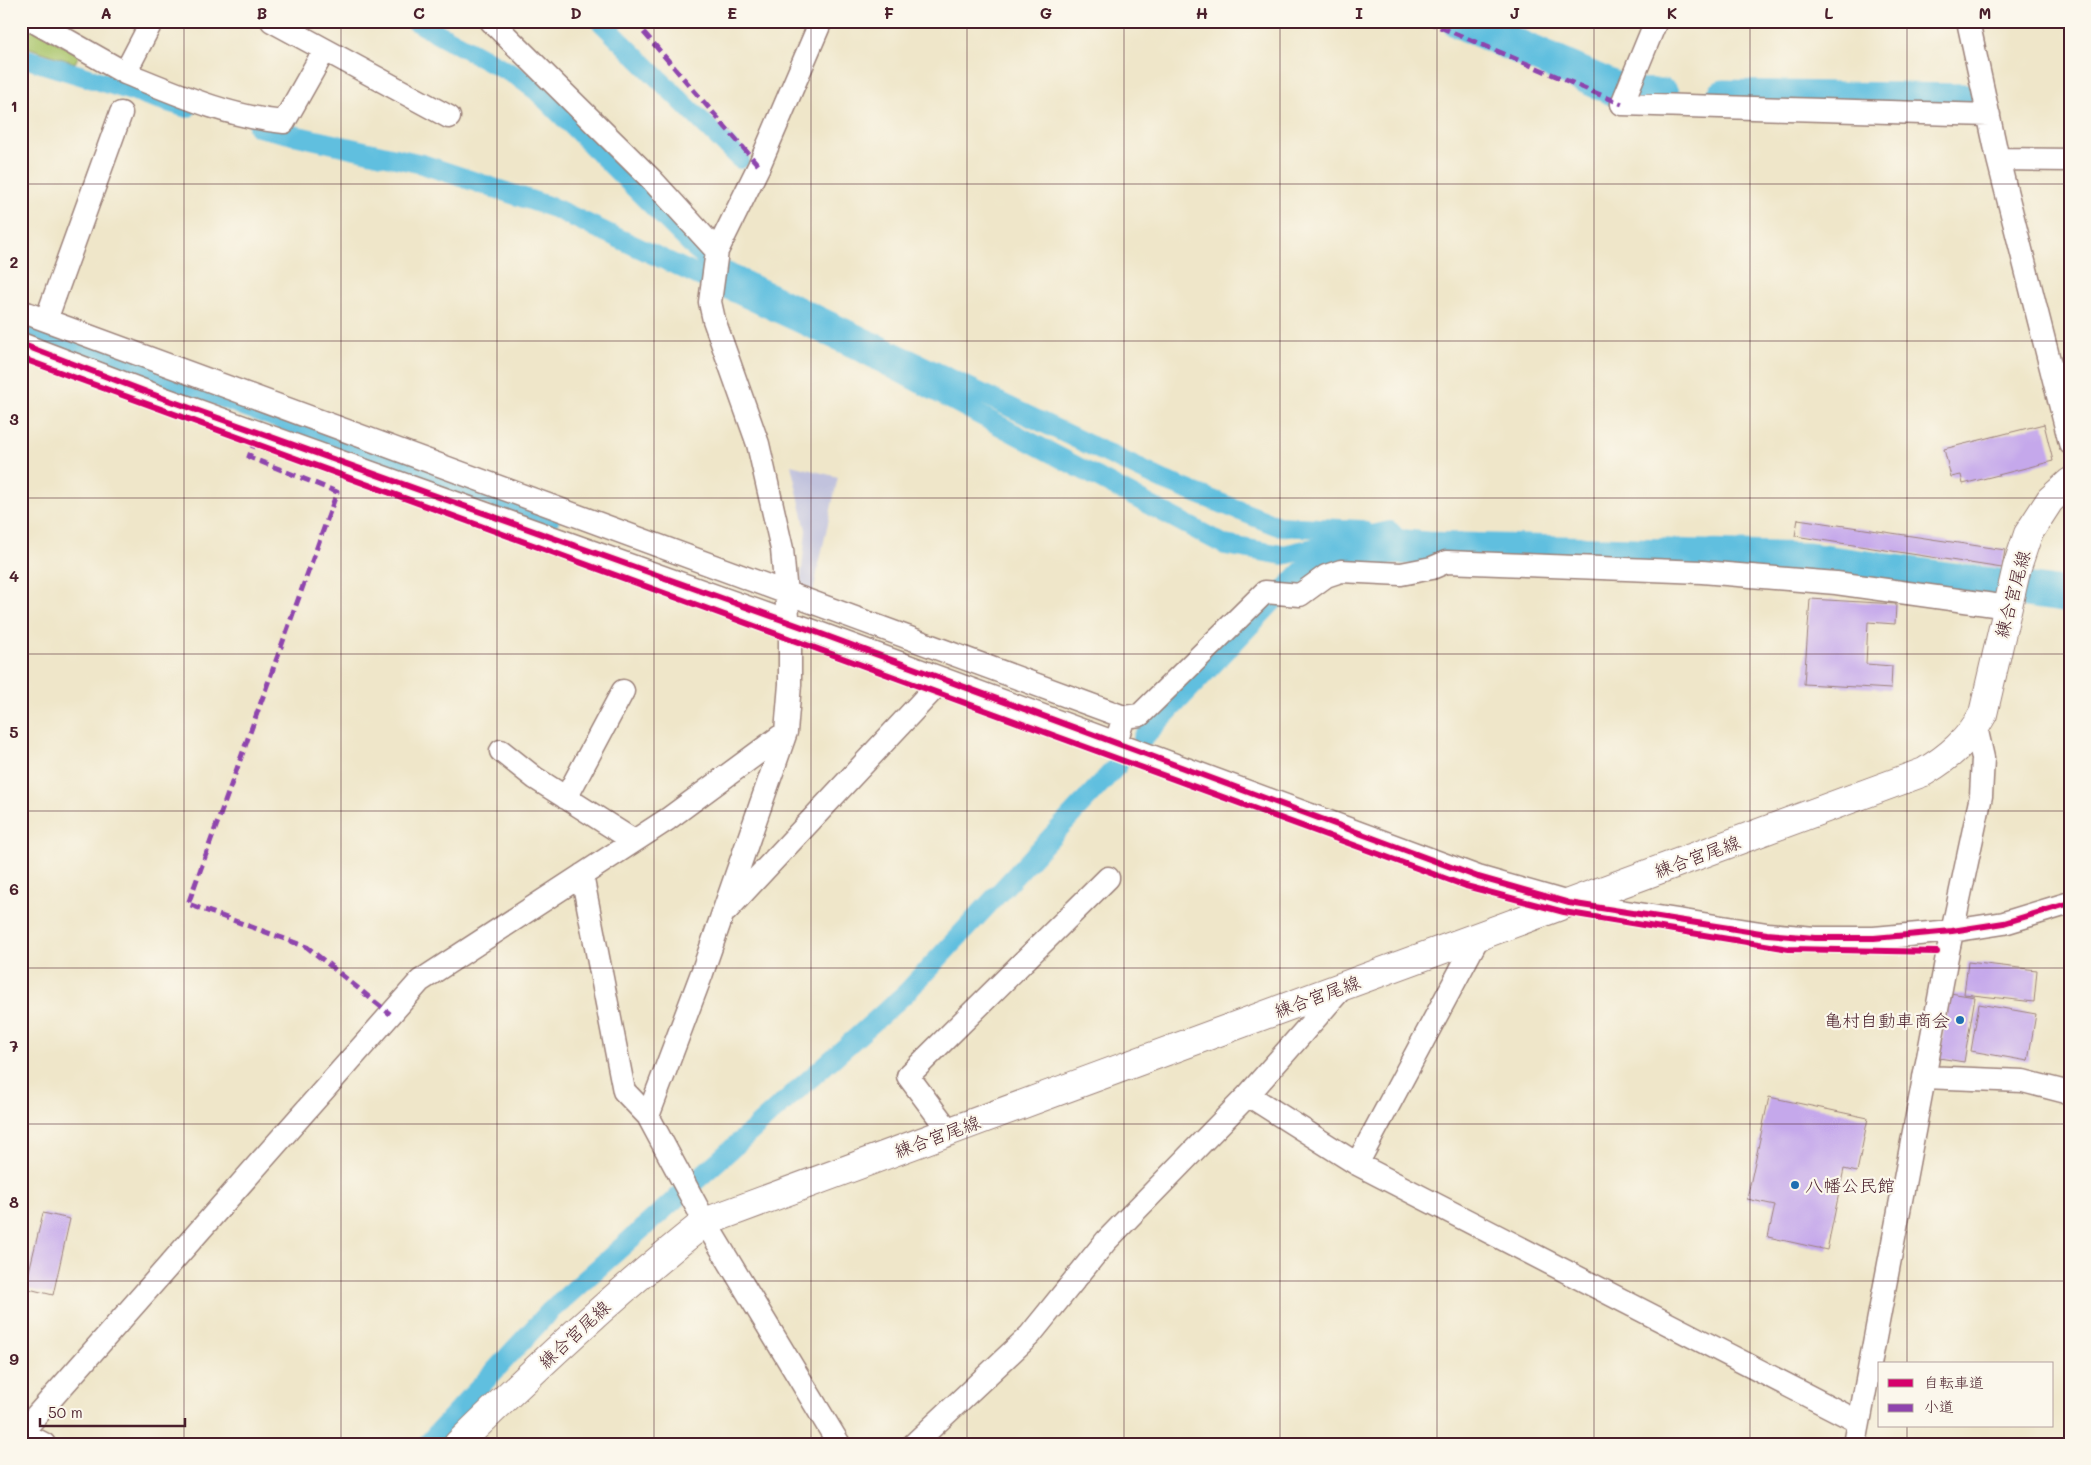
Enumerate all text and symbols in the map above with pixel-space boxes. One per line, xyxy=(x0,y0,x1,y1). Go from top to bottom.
text: A xyxy=(100,2,112,23)
text: B xyxy=(257,2,267,23)
text: C xyxy=(413,2,425,23)
text: D xyxy=(570,2,582,23)
text: E xyxy=(727,2,737,23)
text: F xyxy=(884,2,894,23)
text: G xyxy=(1040,2,1052,23)
text: H xyxy=(1196,2,1208,23)
text: I xyxy=(1355,2,1363,23)
text: J xyxy=(1510,2,1520,23)
text: K xyxy=(1667,2,1677,23)
text: L xyxy=(1824,2,1834,23)
text: M xyxy=(1979,2,1991,23)
text: 1 xyxy=(10,95,18,116)
text: 2 xyxy=(10,251,19,272)
text: 3 xyxy=(9,408,19,429)
street label: 練合宮尾線 xyxy=(1989,547,2035,641)
text: 4 xyxy=(9,565,19,586)
text: 5 xyxy=(9,721,19,742)
street label: 練合宮尾線 xyxy=(1651,829,1743,883)
text: 6 xyxy=(9,878,19,899)
street label: 練合宮尾線 xyxy=(1271,969,1363,1023)
place label: 亀村自動車商会 xyxy=(1824,1008,1950,1032)
marker: 亀村自動車商会 xyxy=(1954,1014,1966,1026)
text: 7 xyxy=(10,1035,19,1056)
street label: 練合宮尾線 xyxy=(891,1109,983,1163)
place label: 八幡公民館 xyxy=(1805,1173,1895,1197)
marker: 八幡公民館 xyxy=(1789,1179,1801,1191)
text: 8 xyxy=(9,1191,19,1212)
street label: 練合宮尾線 xyxy=(533,1295,615,1373)
text: 9 xyxy=(9,1348,19,1369)
legend xyxy=(1878,1362,2054,1428)
text: 自転車道 xyxy=(1924,1372,1984,1392)
scale bar xyxy=(40,1395,185,1427)
text: 小道 xyxy=(1924,1396,1954,1416)
text: 50 m xyxy=(48,1402,83,1422)

